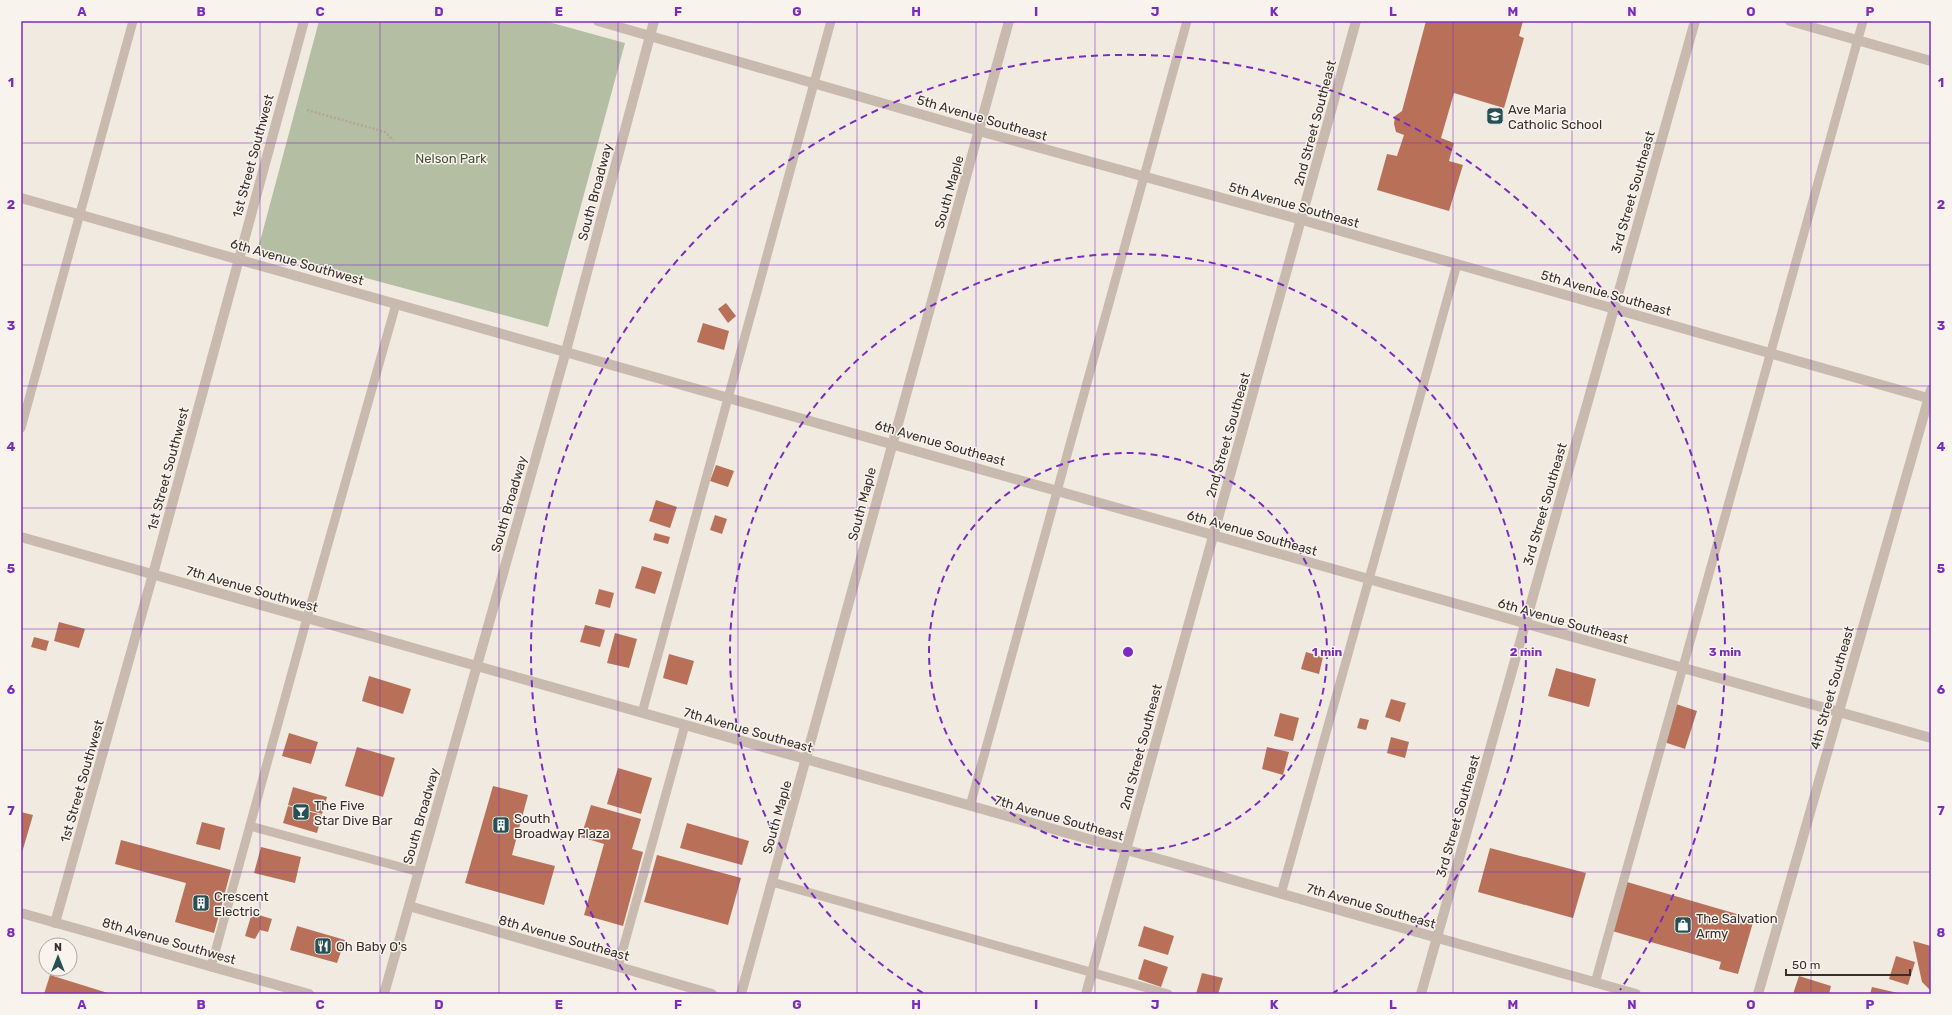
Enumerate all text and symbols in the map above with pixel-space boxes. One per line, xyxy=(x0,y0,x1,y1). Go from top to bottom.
text: A xyxy=(77,4,87,19)
text: B xyxy=(196,4,206,19)
text: C xyxy=(315,4,325,19)
text: D xyxy=(434,4,444,19)
text: E xyxy=(555,4,563,19)
text: F xyxy=(674,4,682,19)
text: G xyxy=(792,4,802,19)
text: H xyxy=(911,4,921,19)
text: I xyxy=(1034,4,1038,19)
text: J xyxy=(1151,4,1159,19)
text: K xyxy=(1270,4,1279,19)
text: L xyxy=(1389,4,1397,19)
text: M xyxy=(1508,4,1518,19)
text: N xyxy=(1627,4,1637,19)
text: O xyxy=(1746,4,1756,19)
text: P xyxy=(1866,4,1875,19)
street label: 2nd Street Southeast xyxy=(1291,58,1339,188)
text: 1 xyxy=(8,75,14,90)
text: 1 xyxy=(1938,75,1944,90)
street label: 5th Avenue Southeast xyxy=(915,92,1049,144)
street label: 1st Street Southwest xyxy=(229,93,277,219)
place label: Ave Maria Catholic School xyxy=(1508,102,1602,132)
school or university icon: Ave Maria Catholic School xyxy=(1485,106,1505,126)
street label: 3rd Street Southeast xyxy=(1608,129,1658,255)
street label: South Broadway xyxy=(575,142,615,242)
park label: Nelson Park xyxy=(415,151,487,166)
street label: South Maple xyxy=(931,154,967,230)
street label: 5th Avenue Southeast xyxy=(1227,179,1361,231)
text: 2 xyxy=(7,197,15,212)
text: 2 xyxy=(1937,197,1945,212)
street label: 6th Avenue Southwest xyxy=(229,236,365,288)
street label: 5th Avenue Southeast xyxy=(1539,267,1673,319)
text: 3 xyxy=(7,318,16,333)
text: 3 xyxy=(1937,318,1946,333)
street label: 2nd Street Southeast xyxy=(1203,371,1253,499)
street label: 1st Street Southwest xyxy=(144,406,192,532)
street label: 6th Avenue Southeast xyxy=(873,417,1007,469)
text: 4 xyxy=(7,439,16,454)
text: 4 xyxy=(1937,439,1946,454)
street label: 3rd Street Southeast xyxy=(1520,441,1570,567)
street label: South Broadway xyxy=(488,454,530,554)
street label: South Maple xyxy=(845,466,879,542)
street label: 6th Avenue Southeast xyxy=(1185,507,1319,559)
text: 5 xyxy=(7,561,15,576)
text: 5 xyxy=(1937,561,1945,576)
street label: 7th Avenue Southwest xyxy=(184,563,320,615)
street label: 6th Avenue Southeast xyxy=(1496,595,1630,647)
street label: 4th Street Southeast xyxy=(1807,625,1857,751)
centre of rings xyxy=(1121,645,1135,659)
text: 1 min xyxy=(1312,645,1343,659)
text: 2 min xyxy=(1510,645,1543,659)
text: 3 min xyxy=(1709,645,1742,659)
text: 6 xyxy=(7,682,16,697)
street label: 2nd Street Southeast xyxy=(1117,682,1165,812)
text: 6 xyxy=(1937,682,1946,697)
street label: 7th Avenue Southeast xyxy=(682,704,814,756)
street label: 1st Street Southwest xyxy=(57,718,107,844)
street label: 3rd Street Southeast xyxy=(1433,753,1483,879)
street label: South Broadway xyxy=(400,766,442,866)
street label: South Maple xyxy=(759,779,795,855)
street label: 7th Avenue Southeast xyxy=(993,792,1125,844)
place label: The Five Star Dive Bar xyxy=(314,798,393,828)
bar icon: The Five Star Dive Bar xyxy=(291,802,311,822)
text: 7 xyxy=(7,803,15,818)
text: 7 xyxy=(1937,803,1945,818)
place label: South Broadway Plaza xyxy=(514,811,610,841)
building icon: South Broadway Plaza xyxy=(491,815,511,835)
street label: 7th Avenue Southeast xyxy=(1305,880,1437,932)
place label: Crescent Electric xyxy=(214,889,269,919)
building icon: Crescent Electric xyxy=(191,893,211,913)
place label: The Salvation Army xyxy=(1696,911,1778,941)
street label: 8th Avenue Southeast xyxy=(497,912,631,964)
street label: 8th Avenue Southwest xyxy=(100,915,238,967)
shop icon: The Salvation Army xyxy=(1673,915,1693,935)
text: 8 xyxy=(7,925,16,940)
text: 8 xyxy=(1937,925,1946,940)
restaurant icon: Oh Baby O's xyxy=(313,936,333,956)
north arrow xyxy=(38,937,78,977)
place label: Oh Baby O's xyxy=(336,939,408,954)
text: N xyxy=(54,941,62,954)
scale bar xyxy=(1786,951,1910,977)
text: 50 m xyxy=(1792,958,1820,972)
text: A xyxy=(77,997,87,1012)
text: B xyxy=(196,997,206,1012)
text: C xyxy=(315,997,325,1012)
text: D xyxy=(434,997,444,1012)
text: E xyxy=(555,997,563,1012)
text: F xyxy=(674,997,682,1012)
text: G xyxy=(792,997,802,1012)
text: H xyxy=(911,997,921,1012)
text: I xyxy=(1034,997,1038,1012)
text: J xyxy=(1151,997,1159,1012)
text: K xyxy=(1270,997,1279,1012)
text: L xyxy=(1389,997,1397,1012)
text: M xyxy=(1508,997,1518,1012)
text: N xyxy=(1627,997,1637,1012)
text: O xyxy=(1746,997,1756,1012)
text: P xyxy=(1866,997,1875,1012)

